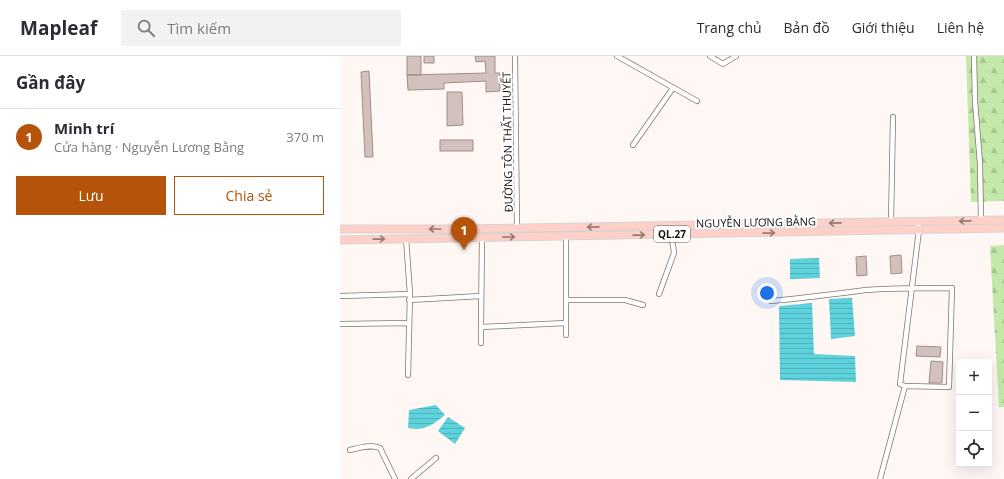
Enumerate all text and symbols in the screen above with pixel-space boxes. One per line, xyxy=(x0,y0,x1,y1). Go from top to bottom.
search box xyxy=(121,10,401,46)
text: Mapleaf xyxy=(20,15,97,41)
icon: search xyxy=(135,17,157,39)
text: Tìm kiếm xyxy=(167,18,231,38)
text: Trang chủ xyxy=(697,18,762,37)
text: Bản đồ xyxy=(784,18,830,37)
text: Giới thiệu xyxy=(852,18,915,37)
text: Liên hệ xyxy=(937,18,984,37)
text: Gần đây xyxy=(16,71,85,94)
street label: ĐƯỜNG TÔN THẤT THUYẾT xyxy=(498,72,516,212)
text: Minh trí xyxy=(54,118,114,138)
text: 1 xyxy=(25,128,33,146)
text: 370 m xyxy=(286,128,324,146)
text: Cửa hàng · Nguyễn Lương Bằng xyxy=(54,138,244,156)
button: Lưu xyxy=(16,176,166,215)
button: Chia sẻ xyxy=(174,176,324,215)
street label: NGUYỄN LƯƠNG BẰNG xyxy=(696,213,816,231)
pin: 1 xyxy=(451,217,477,250)
one-way arrow xyxy=(959,217,972,225)
one-way arrow xyxy=(829,219,842,227)
one-way arrow xyxy=(587,223,600,231)
one-way arrow xyxy=(429,225,442,233)
road number: QL.27 xyxy=(654,226,690,242)
one-way arrow xyxy=(762,229,775,237)
one-way arrow xyxy=(632,231,645,239)
one-way arrow xyxy=(502,233,515,241)
one-way arrow xyxy=(372,235,385,243)
your location xyxy=(757,283,777,303)
map controls xyxy=(956,359,992,467)
button: + xyxy=(956,359,992,395)
button: − xyxy=(956,395,992,431)
button: locate xyxy=(956,431,992,467)

